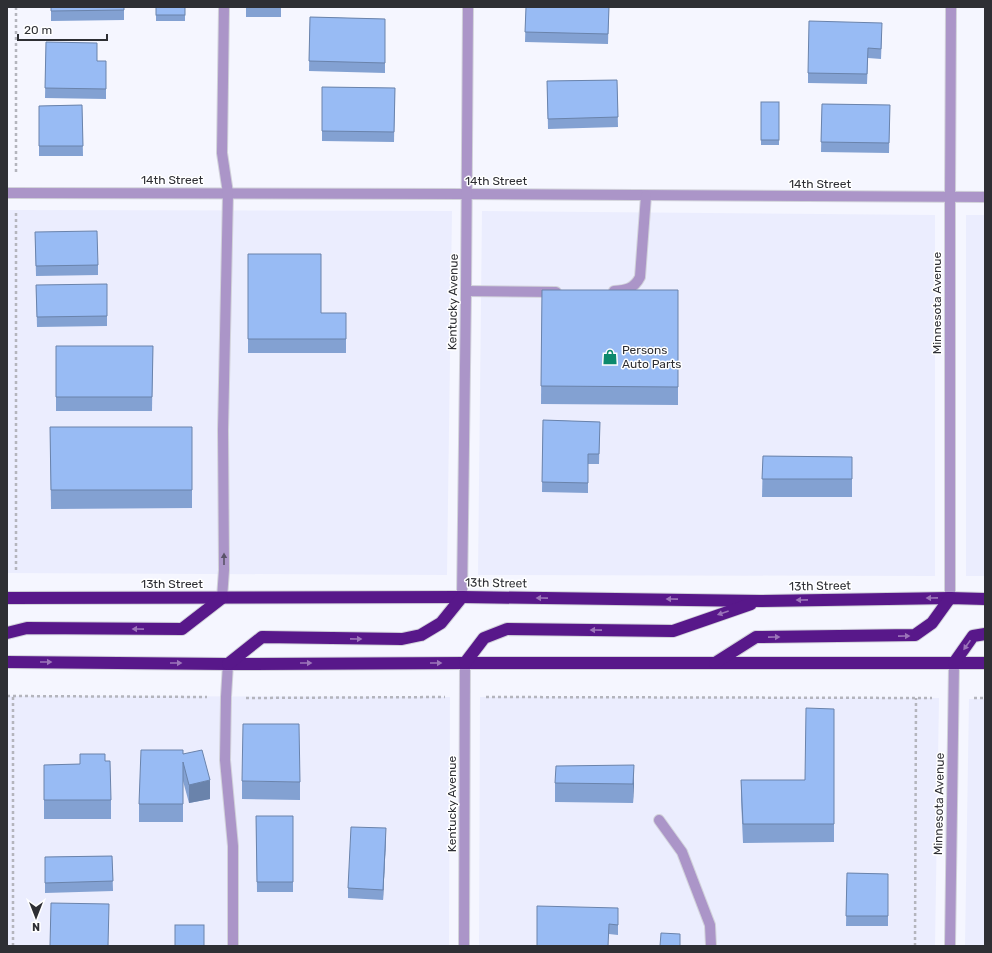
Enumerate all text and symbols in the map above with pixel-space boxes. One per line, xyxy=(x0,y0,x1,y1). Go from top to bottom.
scale bar xyxy=(18,16,107,42)
text: 20 m xyxy=(24,23,52,37)
street label: 14th Street xyxy=(141,173,203,187)
street label: 14th Street xyxy=(465,174,527,188)
street label: 14th Street xyxy=(789,177,851,191)
street label: Minnesota Avenue xyxy=(930,251,944,354)
street label: Kentucky Avenue xyxy=(445,253,461,350)
place label: Persons Auto Parts xyxy=(622,343,681,371)
shop icon: Persons Auto Parts xyxy=(601,348,619,366)
one-way arrow xyxy=(221,552,227,565)
street label: 13th Street xyxy=(465,575,527,591)
street label: 13th Street xyxy=(141,577,203,591)
street label: 13th Street xyxy=(789,578,851,594)
one-way arrow xyxy=(535,595,548,601)
one-way arrow xyxy=(925,595,938,601)
one-way arrow xyxy=(665,596,678,602)
one-way arrow xyxy=(795,597,808,603)
one-way arrow xyxy=(717,611,729,617)
one-way arrow xyxy=(131,626,144,632)
one-way arrow xyxy=(589,627,602,633)
one-way arrow xyxy=(898,633,911,639)
one-way arrow xyxy=(768,634,781,640)
one-way arrow xyxy=(350,635,362,642)
one-way arrow xyxy=(963,639,971,650)
one-way arrow xyxy=(40,659,53,665)
one-way arrow xyxy=(170,660,183,666)
one-way arrow xyxy=(300,660,313,666)
one-way arrow xyxy=(430,660,443,666)
street label: Minnesota Avenue xyxy=(931,752,947,855)
street label: Kentucky Avenue xyxy=(445,755,459,852)
north arrow xyxy=(16,897,56,937)
text: N xyxy=(32,920,40,933)

